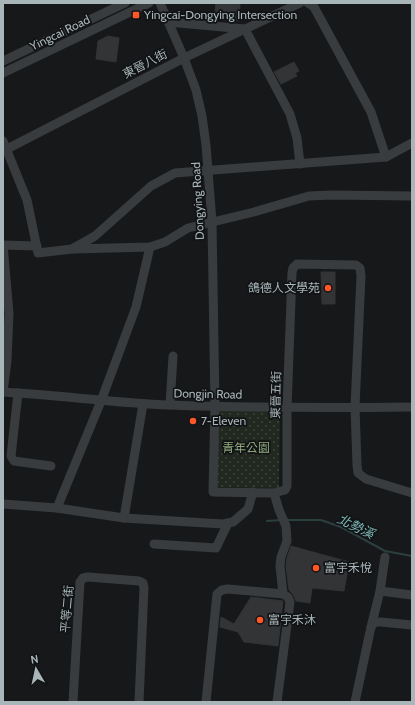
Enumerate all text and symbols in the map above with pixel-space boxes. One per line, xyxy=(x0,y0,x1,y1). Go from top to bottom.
place label: Yingcai-Dongying Intersection xyxy=(143,7,297,22)
marker: Yingcai-Dongying Intersection xyxy=(131,10,141,20)
street label: Yingcai Road xyxy=(26,12,92,54)
street label: 東晉八街 xyxy=(120,46,170,81)
street label: Dongying Road xyxy=(188,162,207,240)
place label: 鴿德人文學苑 xyxy=(248,280,320,295)
marker: 鴿德人文學苑 xyxy=(323,283,333,293)
street label: 東晉五街 xyxy=(268,371,283,419)
street label: Dongjin Road xyxy=(174,385,242,402)
place label: 7-Eleven xyxy=(201,413,246,428)
marker: 7-Eleven xyxy=(188,416,198,426)
park label: 青年公園 xyxy=(222,440,270,455)
water label: 北勢溪 xyxy=(335,510,379,543)
place label: 富宇禾悅 xyxy=(324,560,372,575)
marker: 富宇禾悅 xyxy=(311,563,321,573)
street label: 平等二街 xyxy=(57,584,76,634)
place label: 富宇禾沐 xyxy=(268,612,316,627)
marker: 富宇禾沐 xyxy=(255,615,265,625)
north arrow xyxy=(16,649,56,689)
text: N xyxy=(29,652,39,667)

